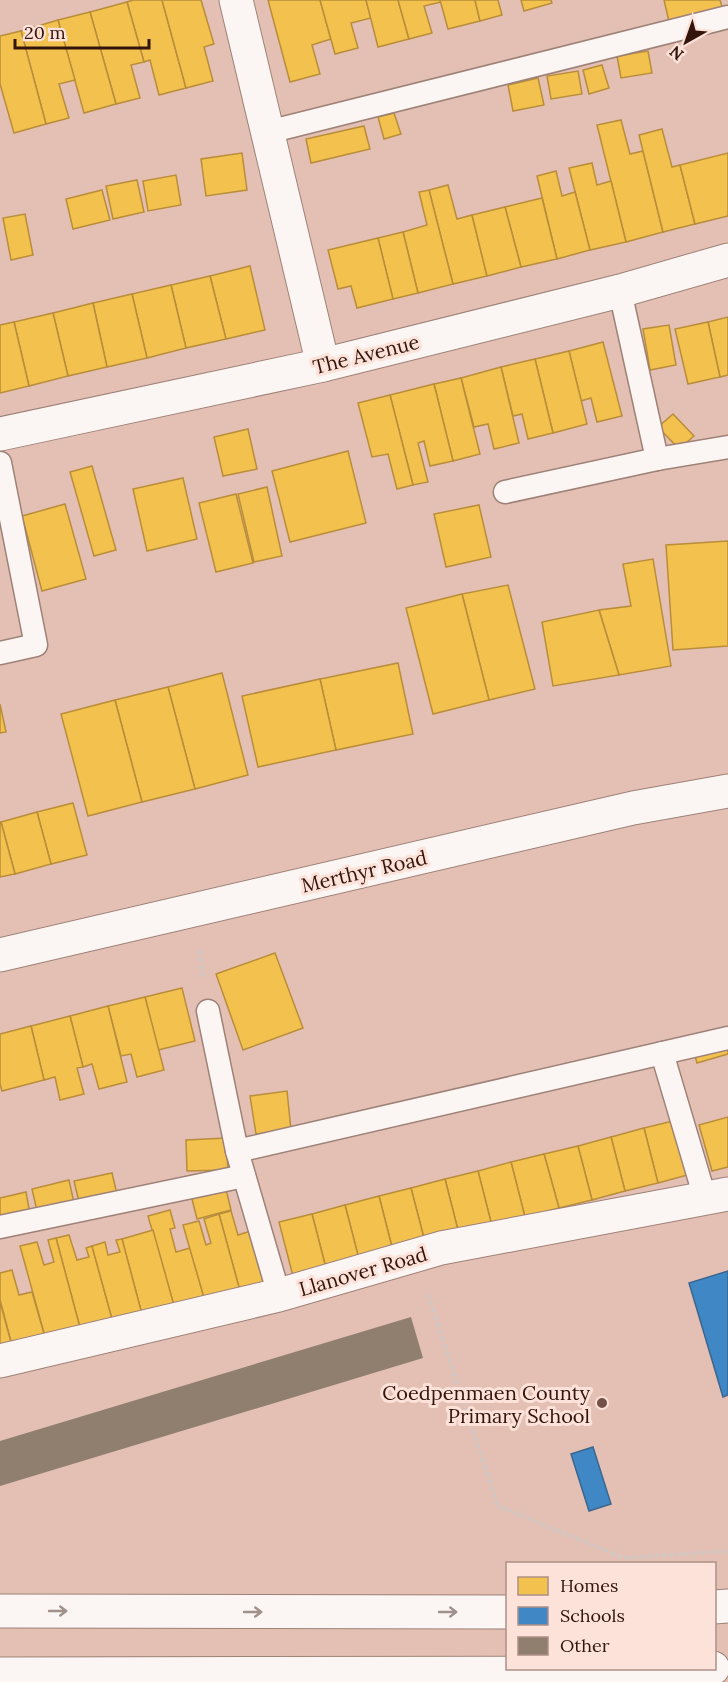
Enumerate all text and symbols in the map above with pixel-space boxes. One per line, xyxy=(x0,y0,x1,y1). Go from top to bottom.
scale bar xyxy=(15,12,148,50)
north arrow xyxy=(656,12,716,72)
text: 20 m xyxy=(24,21,66,44)
text: N xyxy=(665,42,688,65)
street label: The Avenue xyxy=(310,329,422,379)
street label: Merthyr Road xyxy=(299,844,429,898)
street label: Llanover Road xyxy=(296,1241,430,1301)
place label: Coedpenmaen County Primary School xyxy=(382,1380,590,1428)
marker: Coedpenmaen County Primary School xyxy=(595,1396,609,1410)
legend xyxy=(506,1562,716,1670)
text: Homes xyxy=(560,1574,618,1597)
text: Schools xyxy=(560,1604,625,1627)
one-way arrow xyxy=(48,1605,68,1617)
one-way arrow xyxy=(243,1606,263,1618)
one-way arrow xyxy=(438,1606,458,1618)
text: Other xyxy=(560,1634,610,1657)

